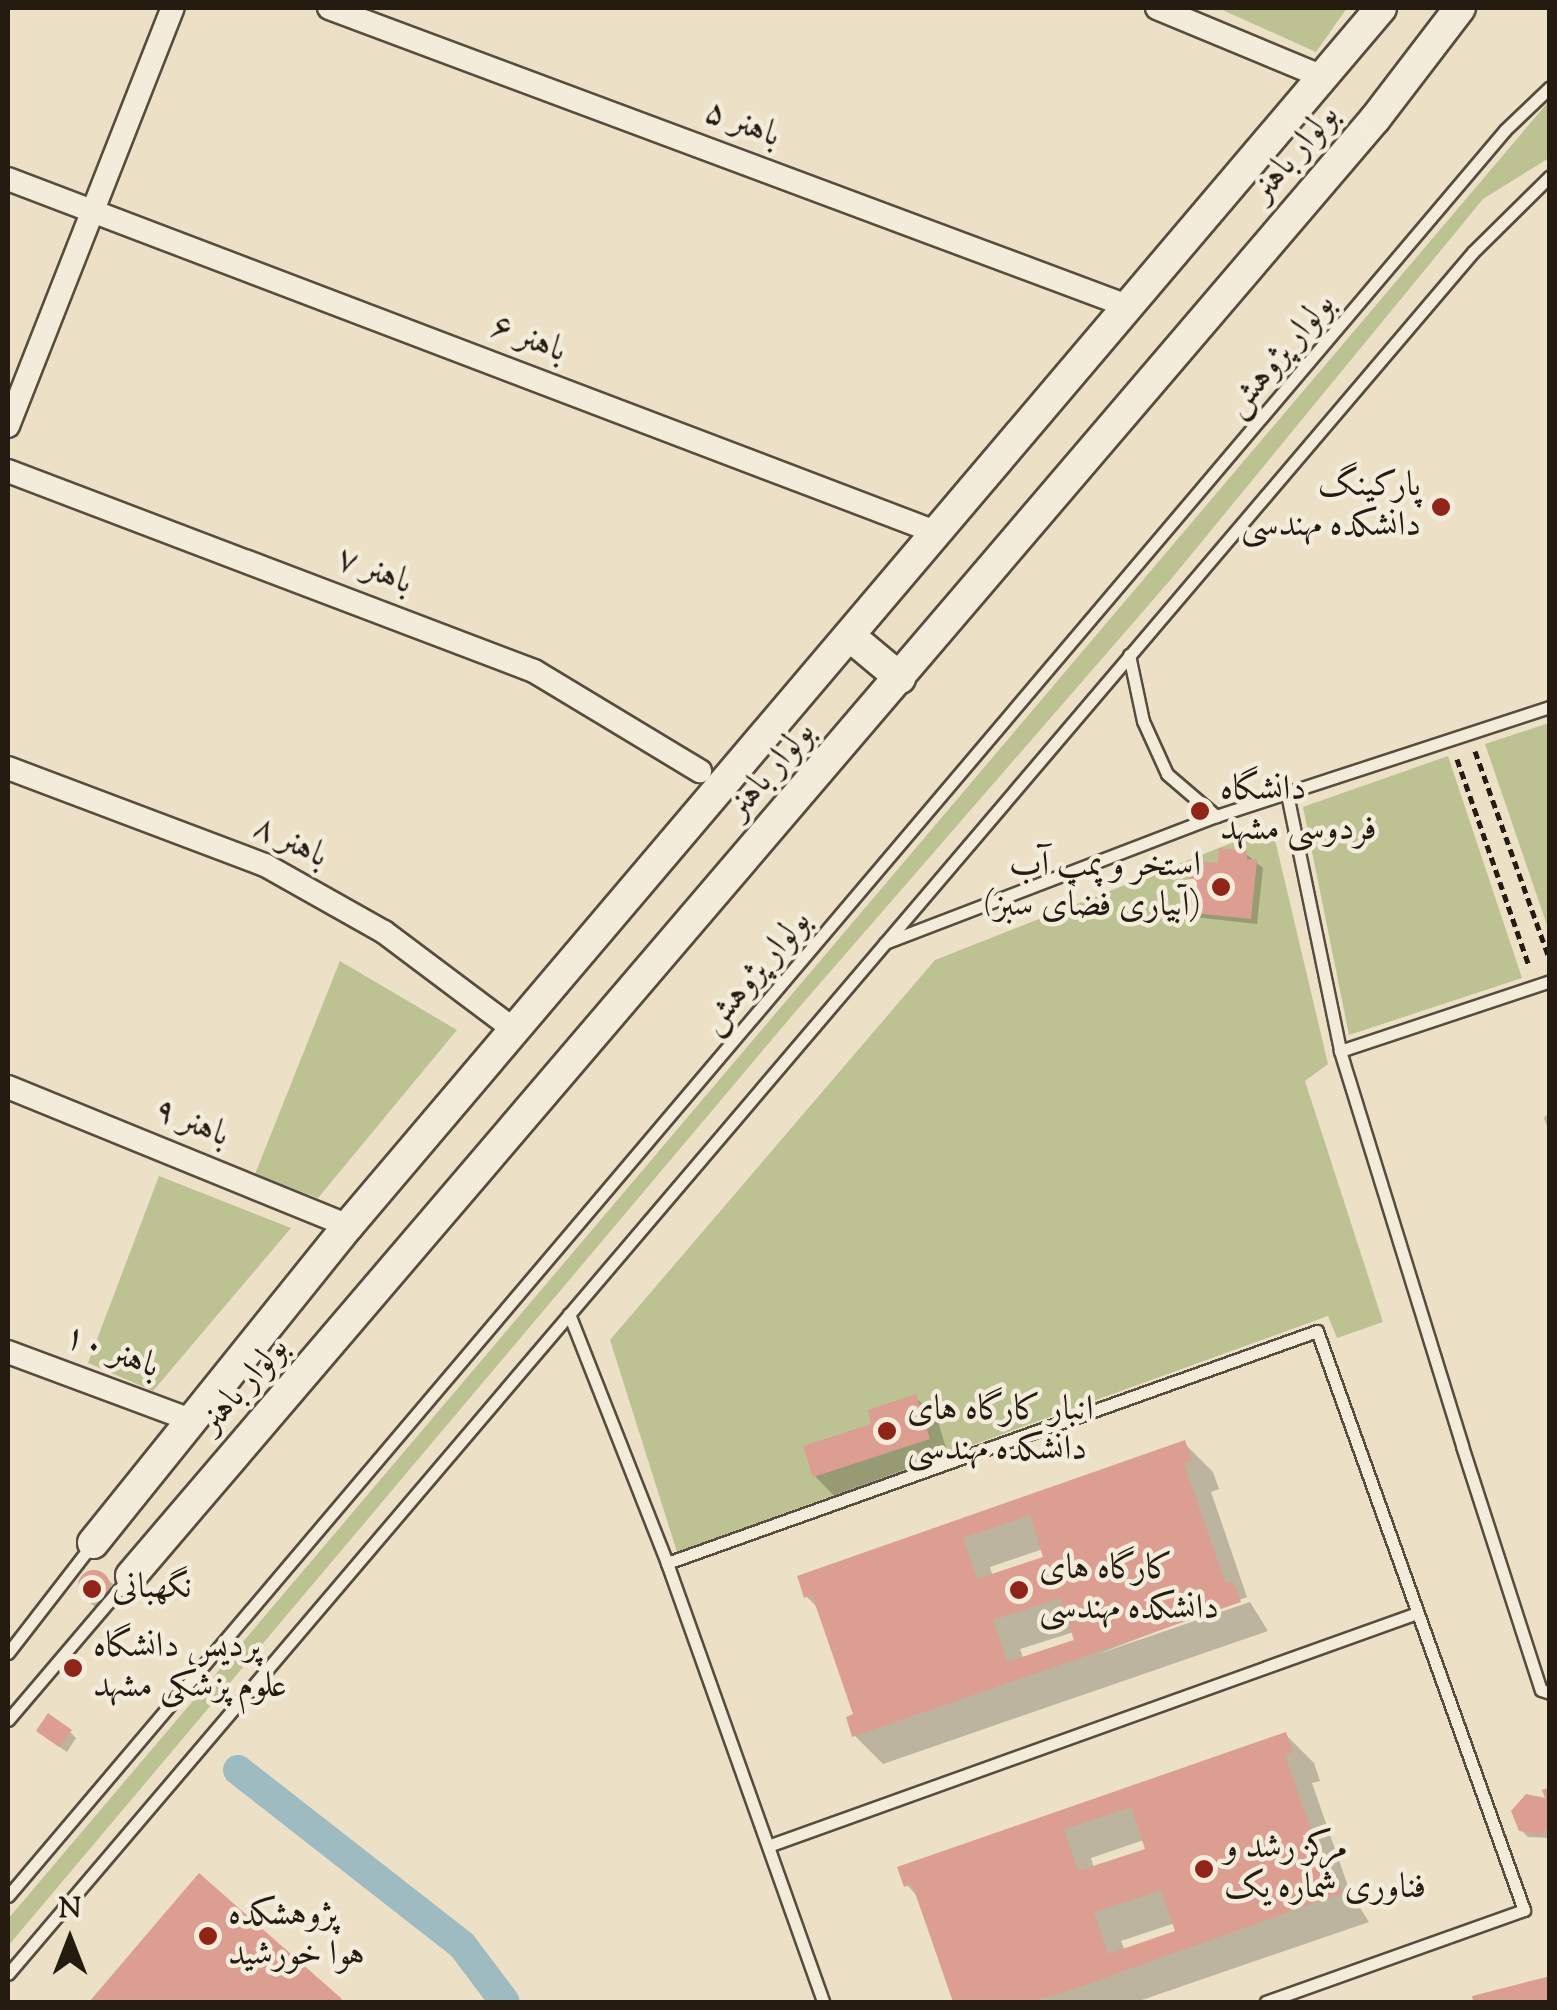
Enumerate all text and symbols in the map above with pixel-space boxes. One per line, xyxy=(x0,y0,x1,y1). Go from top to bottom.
street label: باهنر ۵ xyxy=(698,91,786,159)
street label: بولوار باهنر xyxy=(1243,96,1349,212)
street label: بولوار پژوهش xyxy=(1217,285,1345,427)
street label: باهنر ۶ xyxy=(484,306,572,374)
place label: پارکینگ دانشکده مهندسی xyxy=(1241,466,1421,548)
marker: پارکینگ دانشکده مهندسی xyxy=(1430,496,1452,518)
street label: باهنر ۷ xyxy=(330,538,418,606)
street label: بولوار باهنر xyxy=(719,713,825,829)
place label: دانشگاه فردوسی مشهد xyxy=(1220,770,1377,852)
marker: دانشگاه فردوسی مشهد xyxy=(1189,800,1211,822)
street label: باهنر ۸ xyxy=(246,807,334,879)
place label: استخر و پمپ آب (آبیاری فضای سبز) xyxy=(983,846,1201,928)
marker: استخر و پمپ آب (آبیاری فضای سبز) xyxy=(1210,876,1232,898)
street label: بولوار پژوهش xyxy=(693,902,821,1044)
street label: باهنر ۹ xyxy=(147,1090,235,1158)
street label: باهنر ۱۰ xyxy=(58,1316,164,1390)
street label: بولوار باهنر xyxy=(191,1329,299,1443)
place label: انبار کارگاه های دانشکده مهندسی xyxy=(907,1390,1093,1472)
marker: انبار کارگاه های دانشکده مهندسی xyxy=(876,1420,898,1442)
place label: کارگاه های دانشکده مهندسی xyxy=(1039,1549,1219,1631)
place label: نگهبانی xyxy=(112,1568,192,1610)
marker: نگهبانی xyxy=(81,1578,103,1600)
marker: کارگاه های دانشکده مهندسی xyxy=(1008,1579,1030,1601)
place label: پردیس دانشگاه علوم پزشکی مشهد xyxy=(93,1627,287,1709)
marker: پردیس دانشگاه علوم پزشکی مشهد xyxy=(62,1657,84,1679)
place label: مرکز رشد و فناوری شماره یک xyxy=(1224,1828,1426,1910)
marker: مرکز رشد و فناوری شماره یک xyxy=(1193,1858,1215,1880)
north arrow xyxy=(20,1890,120,1990)
text: N xyxy=(59,1890,81,1930)
place label: پژوهشکده هوا خورشید xyxy=(228,1895,365,1977)
marker: پژوهشکده هوا خورشید xyxy=(197,1925,219,1947)

